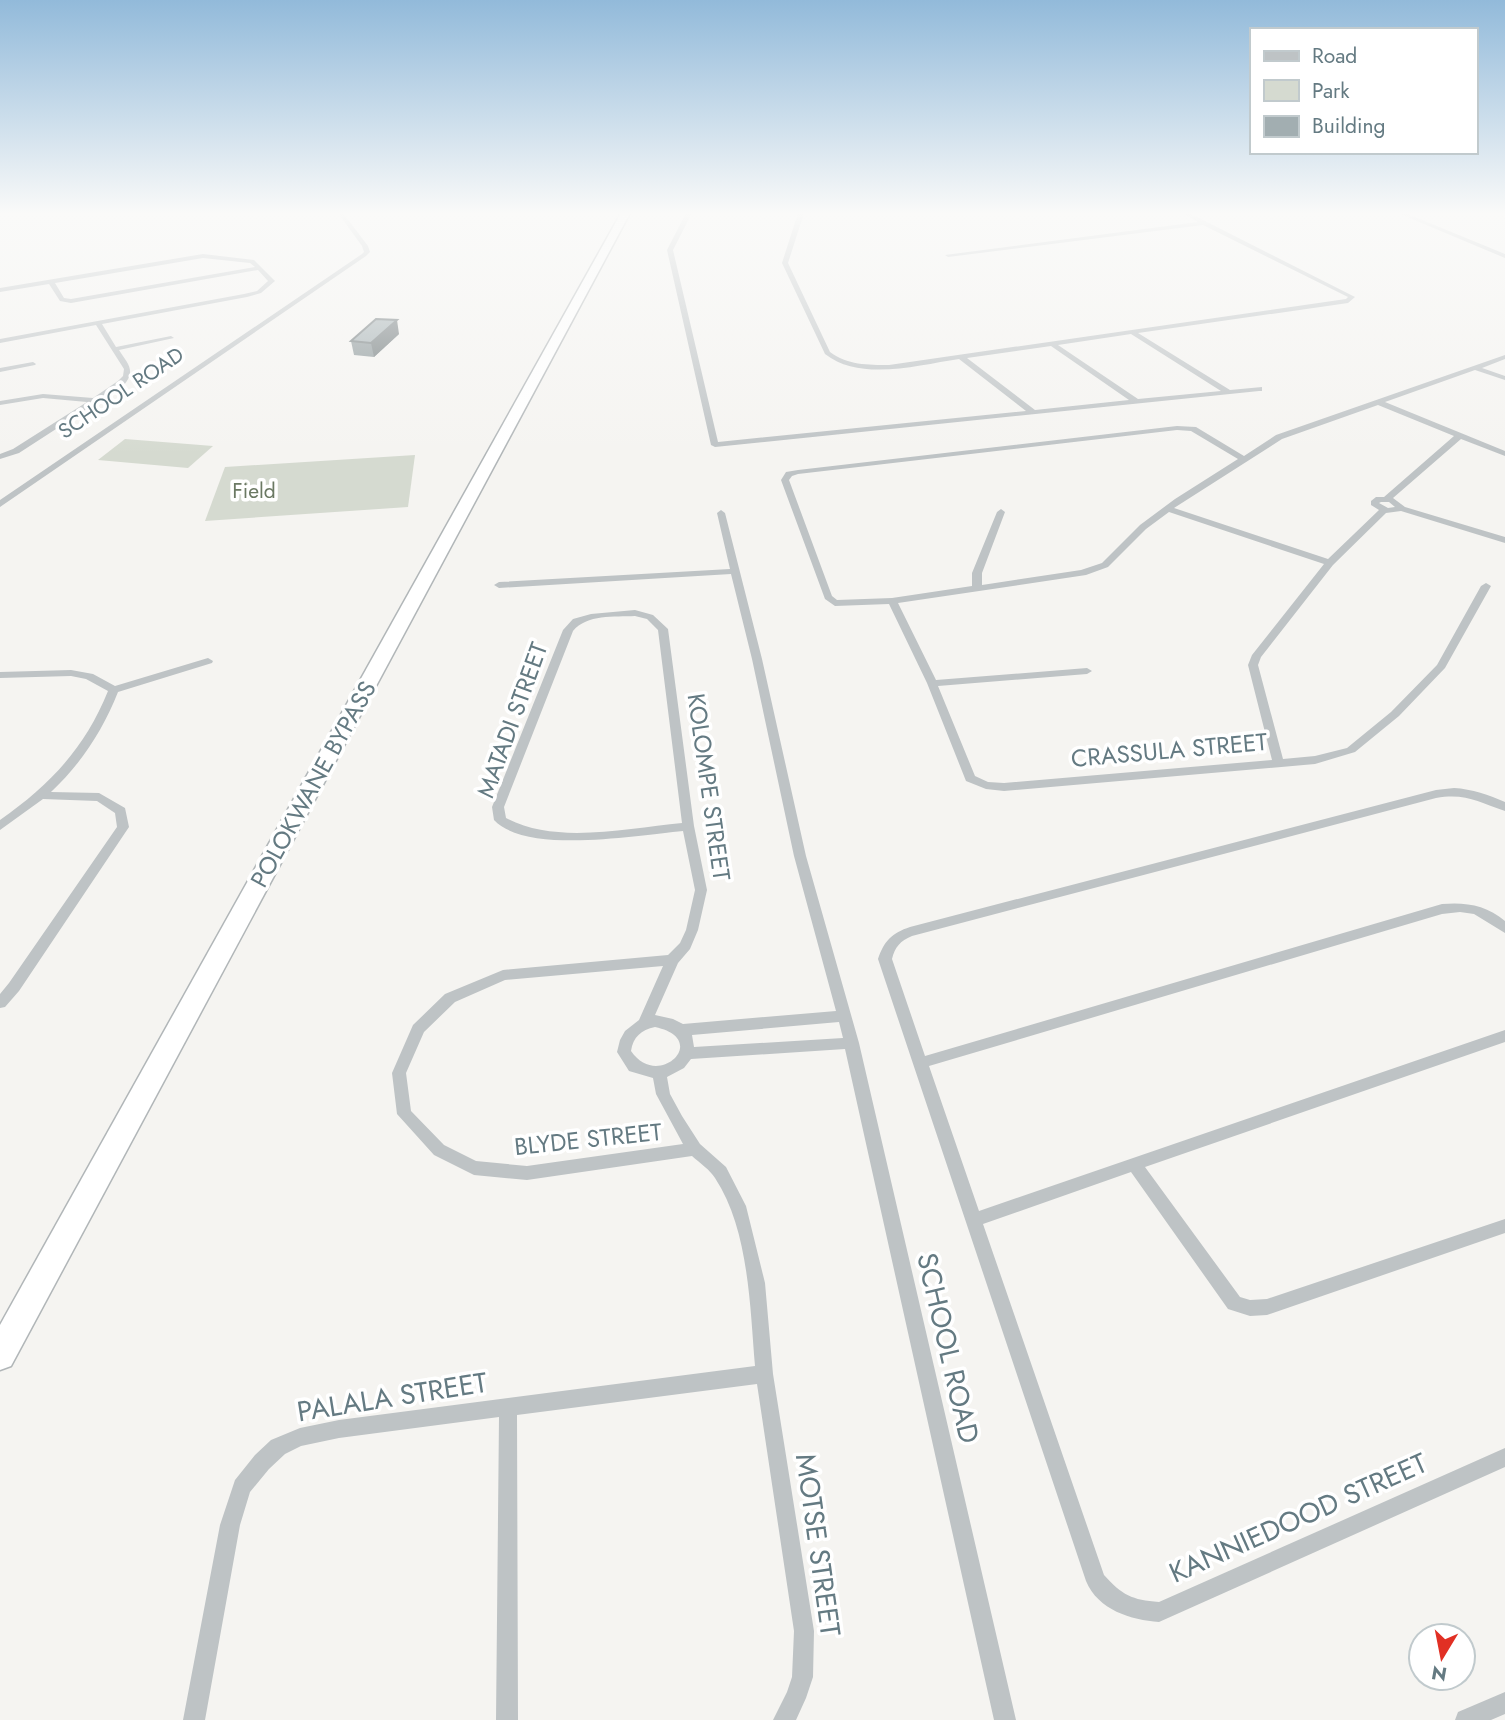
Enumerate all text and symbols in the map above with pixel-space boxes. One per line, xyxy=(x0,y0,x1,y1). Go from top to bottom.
legend xyxy=(1250,28,1477,154)
text: Road xyxy=(1312,41,1357,71)
text: Park xyxy=(1312,76,1350,106)
text: Building xyxy=(1312,111,1385,141)
street label: SCHOOL ROAD xyxy=(52,340,190,446)
park label: Field xyxy=(232,476,276,506)
street label: MATADI STREET xyxy=(468,637,556,803)
street label: POLOKWANE BYPASS xyxy=(242,674,384,894)
street label: KOLOMPE STREET xyxy=(679,691,739,883)
street label: CRASSULA STREET xyxy=(1069,724,1269,776)
street label: BLYDE STREET xyxy=(513,1114,663,1164)
street label: SCHOOL ROAD xyxy=(906,1249,990,1447)
street label: PALALA STREET xyxy=(294,1362,490,1432)
street label: KANNIEDOOD STREET xyxy=(1162,1443,1434,1593)
street label: MOTSE STREET xyxy=(785,1451,851,1639)
north arrow xyxy=(1407,1622,1477,1692)
text: N xyxy=(1429,1659,1449,1688)

